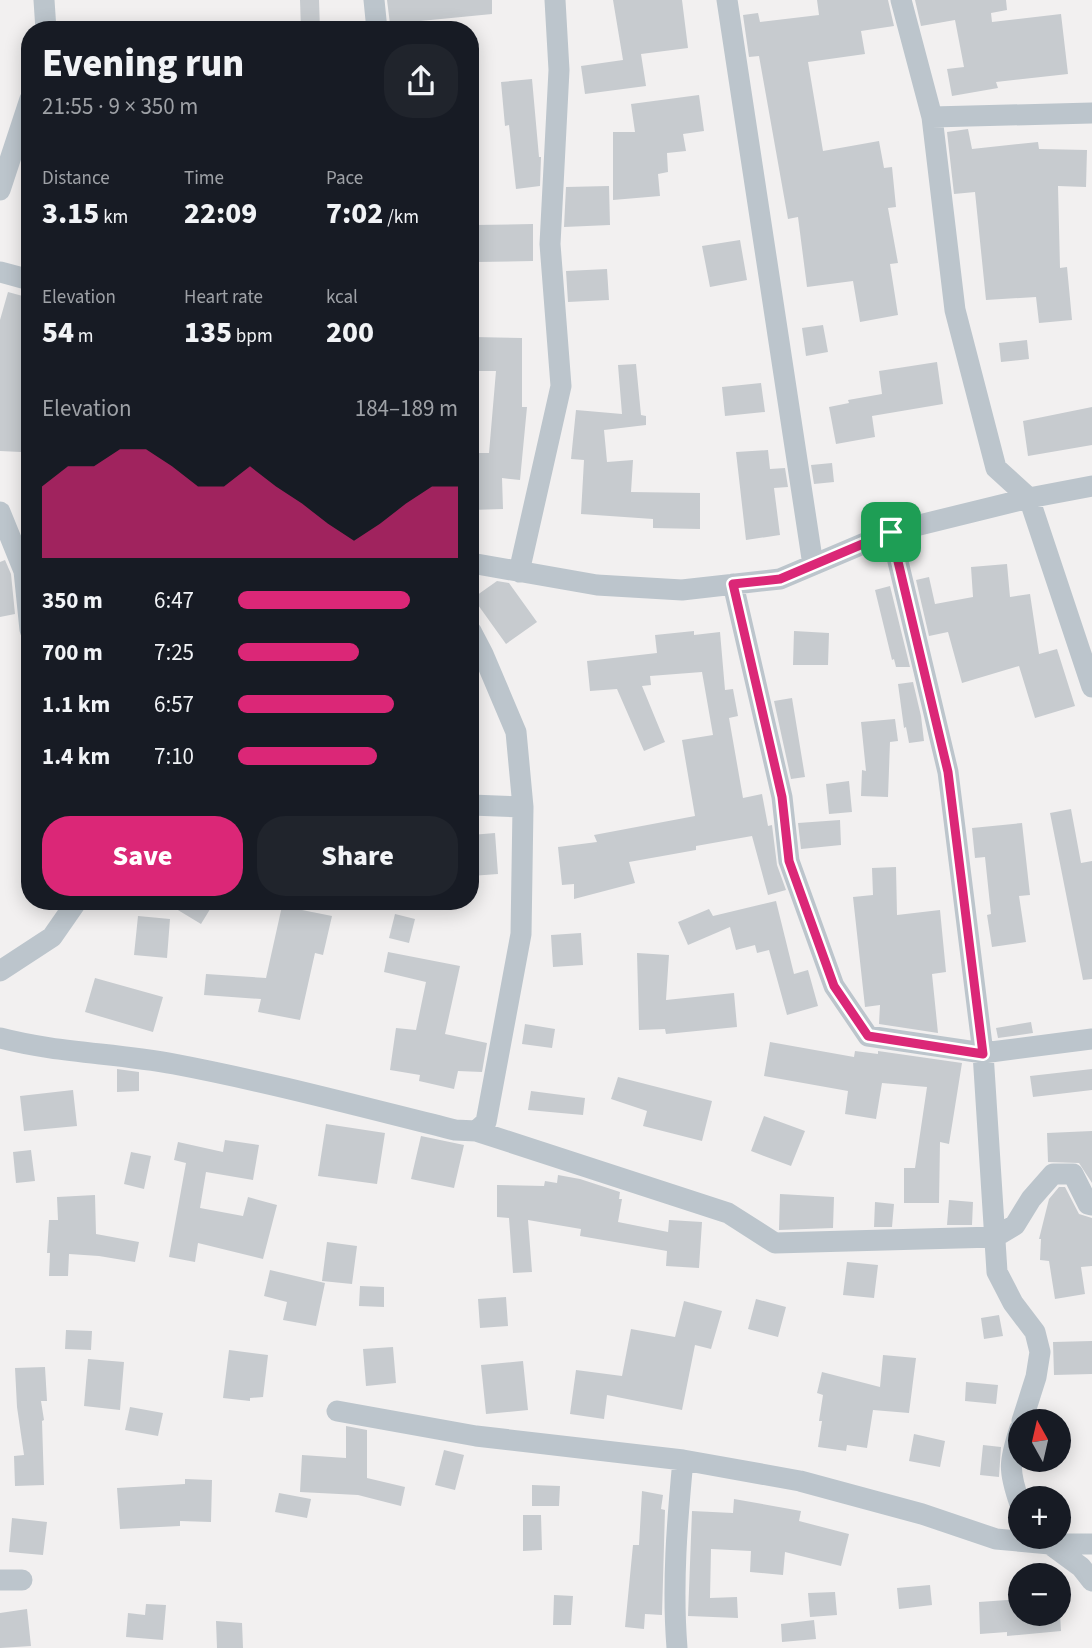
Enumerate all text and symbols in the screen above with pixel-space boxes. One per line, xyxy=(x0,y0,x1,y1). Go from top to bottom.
text: Evening run xyxy=(42,37,244,91)
button: share xyxy=(384,44,458,118)
text: 21:55 · 9 × 350 m xyxy=(42,90,198,123)
text: Distance xyxy=(42,165,110,192)
text: Time xyxy=(184,165,224,192)
text: Pace xyxy=(326,165,363,192)
text: 3.15 xyxy=(42,192,99,235)
text: 22:09 xyxy=(184,192,257,235)
text: 7:02 xyxy=(326,192,383,235)
text: km xyxy=(99,204,128,231)
text: /km xyxy=(383,204,419,231)
text: Elevation xyxy=(42,284,116,311)
text: Heart rate xyxy=(184,284,263,311)
text: kcal xyxy=(326,284,358,311)
text: 54 xyxy=(42,311,74,354)
text: 135 xyxy=(184,311,232,354)
text: 200 xyxy=(326,311,374,354)
text: m xyxy=(74,323,94,350)
text: bpm xyxy=(232,323,273,350)
text: Elevation xyxy=(42,392,132,425)
text: 184–189 m xyxy=(355,392,458,425)
pin xyxy=(861,502,921,562)
icon: arrive xyxy=(872,513,910,551)
text: 350 m xyxy=(42,584,103,617)
text: 6:47 xyxy=(154,584,194,617)
text: 700 m xyxy=(42,636,103,669)
text: 7:25 xyxy=(154,636,194,669)
text: 1.1 km xyxy=(42,688,110,721)
text: 6:57 xyxy=(154,688,194,721)
text: 1.4 km xyxy=(42,740,110,773)
text: 7:10 xyxy=(154,740,194,773)
button: Save xyxy=(42,816,243,896)
button: Share xyxy=(257,816,458,896)
north arrow xyxy=(1008,1409,1071,1472)
map controls xyxy=(1008,1409,1071,1626)
button: + xyxy=(1008,1486,1071,1549)
button: − xyxy=(1008,1563,1071,1626)

